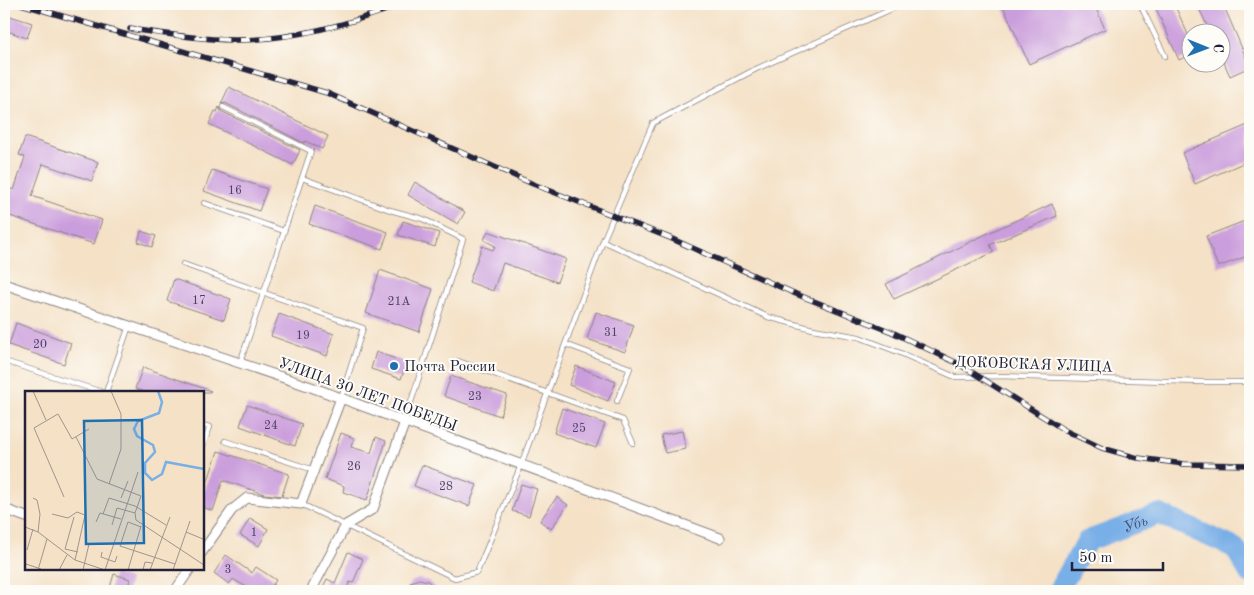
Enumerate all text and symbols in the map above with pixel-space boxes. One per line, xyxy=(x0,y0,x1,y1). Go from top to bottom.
north arrow xyxy=(1182,22,1232,72)
text: С xyxy=(1211,43,1225,53)
house number: 16 xyxy=(228,185,242,197)
house number: 17 xyxy=(192,295,206,307)
house number: 21А xyxy=(387,296,411,308)
house number: 31 xyxy=(604,327,618,339)
house number: 19 xyxy=(296,330,310,342)
house number: 20 xyxy=(33,339,47,351)
street label: ДОКОВСКАЯ УЛИЦА xyxy=(955,355,1114,376)
street label: УЛИЦА 30 ЛЕТ ПОБЕДЫ xyxy=(276,356,459,435)
marker: Почта России xyxy=(388,360,400,372)
place label: Почта России xyxy=(404,360,495,375)
inset map xyxy=(25,391,204,570)
house number: 23 xyxy=(468,391,482,403)
house number: 24 xyxy=(264,420,278,432)
house number: 25 xyxy=(572,422,586,435)
house number: 26 xyxy=(347,461,361,473)
house number: 28 xyxy=(439,481,453,493)
water label: Убь xyxy=(1121,513,1150,537)
house number: 1 xyxy=(251,527,257,539)
scale bar xyxy=(1072,540,1163,572)
text: 50 m xyxy=(1079,551,1113,566)
house number: 3 xyxy=(225,564,231,576)

